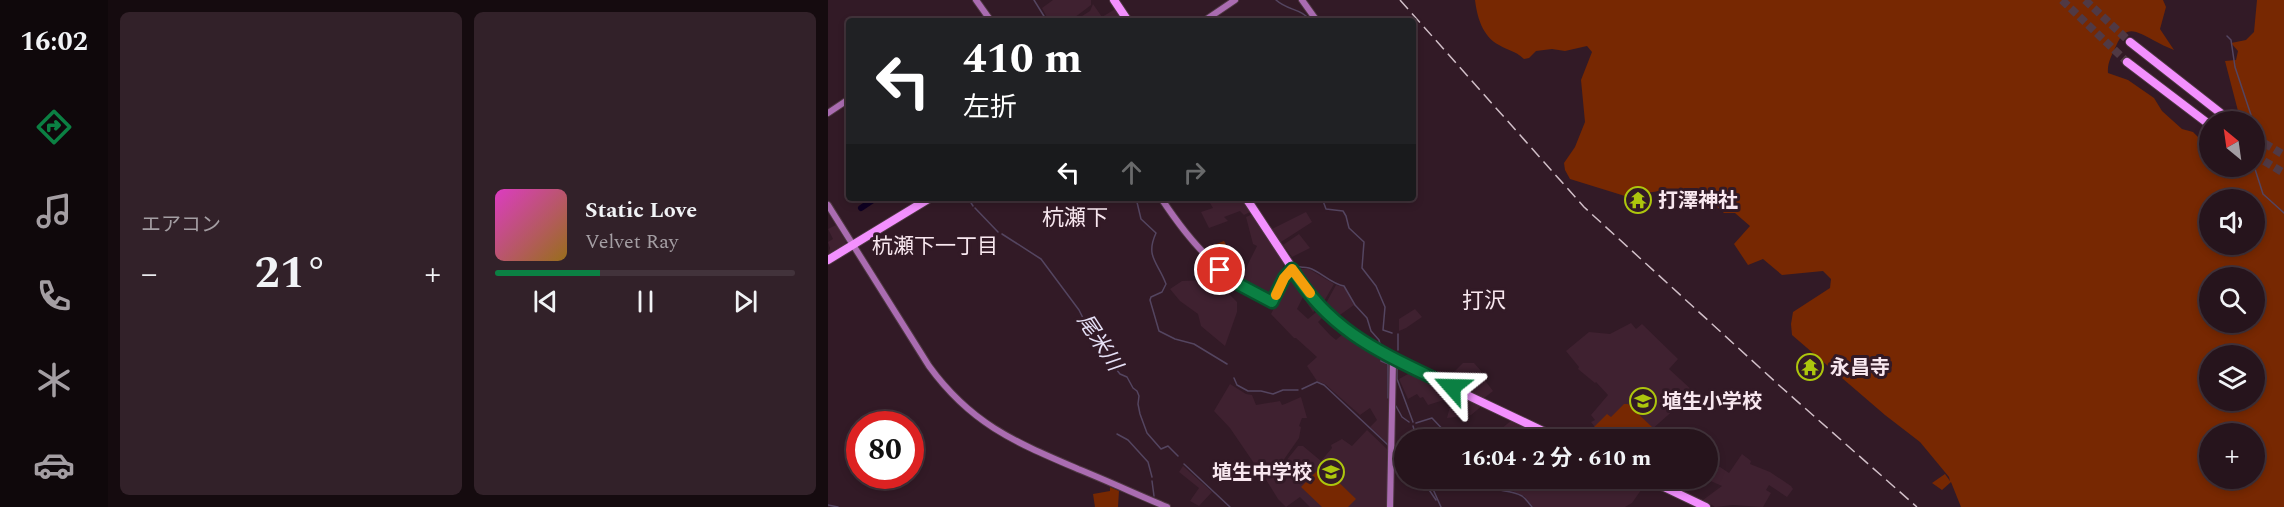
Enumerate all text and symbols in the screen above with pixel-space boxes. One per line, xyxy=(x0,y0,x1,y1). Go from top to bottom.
text: 16:02 xyxy=(20,21,88,63)
text: 410 m xyxy=(963,28,1082,91)
icon: left xyxy=(864,42,942,120)
text: 左折 xyxy=(963,87,1017,129)
icon: directions xyxy=(33,106,75,148)
north arrow xyxy=(2199,111,2265,177)
map controls xyxy=(2199,111,2265,489)
icon: left xyxy=(1052,156,1085,189)
icon: ahead xyxy=(1115,156,1148,189)
icon: right xyxy=(1178,156,1211,189)
temple icon: 打澤神社 xyxy=(1623,185,1653,215)
place label: 打澤神社 xyxy=(1658,186,1738,216)
button: sound xyxy=(2199,189,2265,255)
icon: music xyxy=(33,190,75,232)
text: Static Love xyxy=(585,194,697,227)
district label: 杭瀬下 xyxy=(1042,202,1108,235)
text: エアコン xyxy=(141,210,221,240)
text: Velvet Ray xyxy=(585,227,678,257)
district label: 杭瀬下一丁目 xyxy=(872,231,998,263)
text: 21° xyxy=(255,239,328,308)
pin xyxy=(1194,244,1245,295)
text: − xyxy=(141,249,158,299)
text: + xyxy=(425,249,441,299)
icon: arrive xyxy=(1203,253,1236,286)
button: search xyxy=(2199,267,2265,333)
icon: phone xyxy=(33,275,75,317)
icon: previous xyxy=(529,285,562,318)
icon: pause xyxy=(629,285,662,318)
icon: next xyxy=(729,285,762,318)
district label: 打沢 xyxy=(1462,285,1506,318)
water label: 尾米川 xyxy=(1069,307,1131,379)
button: layers xyxy=(2199,345,2265,411)
temple icon: 永昌寺 xyxy=(1795,352,1825,382)
place label: 永昌寺 xyxy=(1830,353,1890,383)
position arrow xyxy=(1420,355,1484,419)
icon: climate xyxy=(33,359,75,401)
school or university icon: 埴生小学校 xyxy=(1628,386,1658,416)
place label: 埴生小学校 xyxy=(1662,387,1762,417)
speed limit sign: 80 xyxy=(846,411,924,489)
button: + xyxy=(2199,423,2265,489)
text: 16:04 · 2 分 · 610 m xyxy=(1461,442,1651,475)
icon: car xyxy=(33,444,75,486)
school or university icon: 埴生中学校 xyxy=(1316,457,1346,487)
place label: 埴生中学校 xyxy=(1212,458,1312,488)

